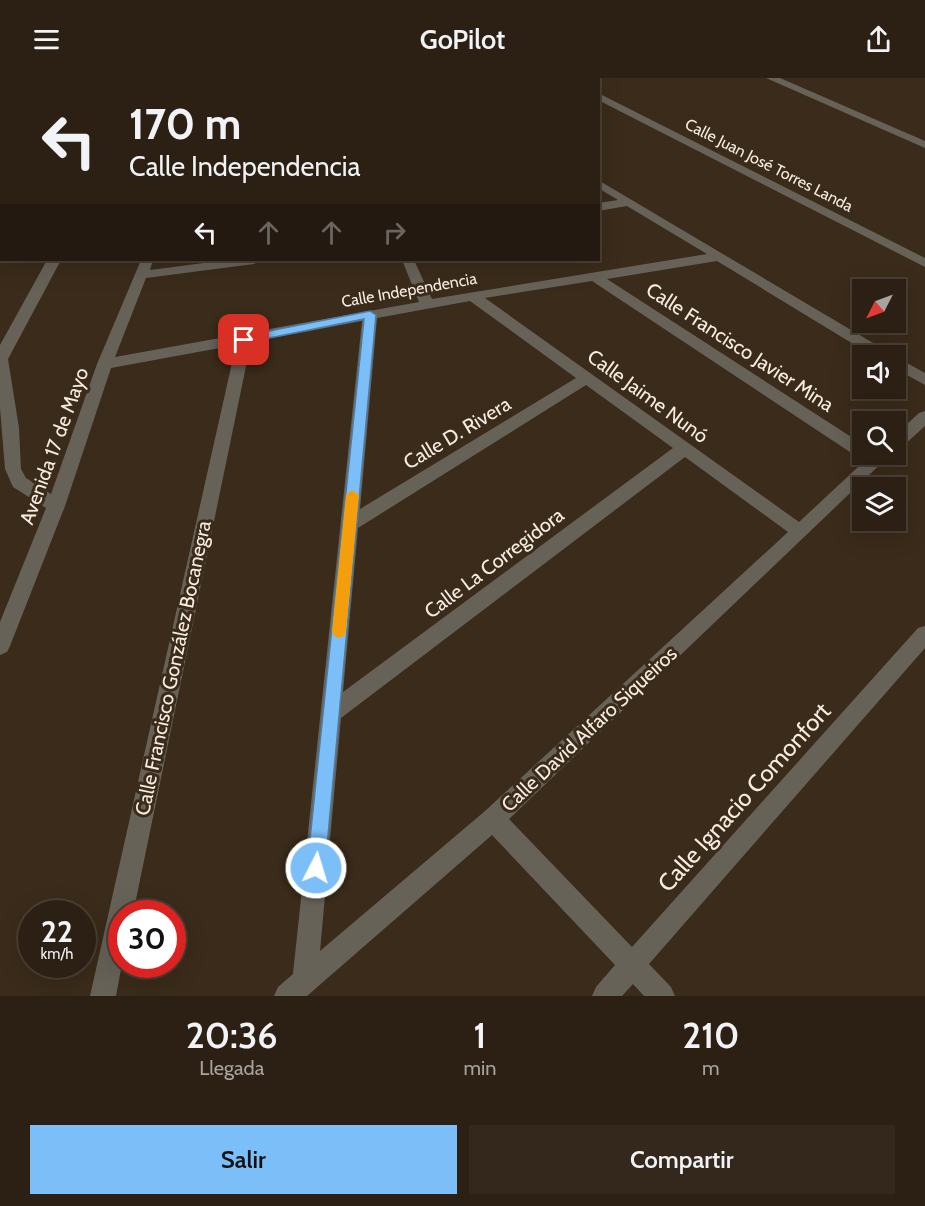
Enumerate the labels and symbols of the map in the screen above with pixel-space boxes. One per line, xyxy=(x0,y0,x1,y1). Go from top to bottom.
street label: Calle Juan José Torres Landa xyxy=(682,114,856,216)
street label: Calle Independencia xyxy=(340,269,478,311)
street label: Calle Francisco Javier Mina xyxy=(642,277,839,417)
north arrow xyxy=(852,279,906,333)
pin xyxy=(218,314,269,365)
street label: Calle Jaime Nunó xyxy=(583,344,713,448)
street label: Avenida 17 de Mayo xyxy=(14,364,94,528)
street label: Calle D. Rivera xyxy=(399,391,515,474)
street label: Calle La Corregidora xyxy=(420,503,569,623)
street label: Calle Francisco González Bocanegra xyxy=(130,518,216,818)
street label: Calle David Alfaro Siqueiros xyxy=(496,641,682,817)
street label: Calle Ignacio Comonfort xyxy=(652,697,836,897)
position arrow xyxy=(284,836,348,900)
speed limit sign: 30 xyxy=(108,900,186,978)

